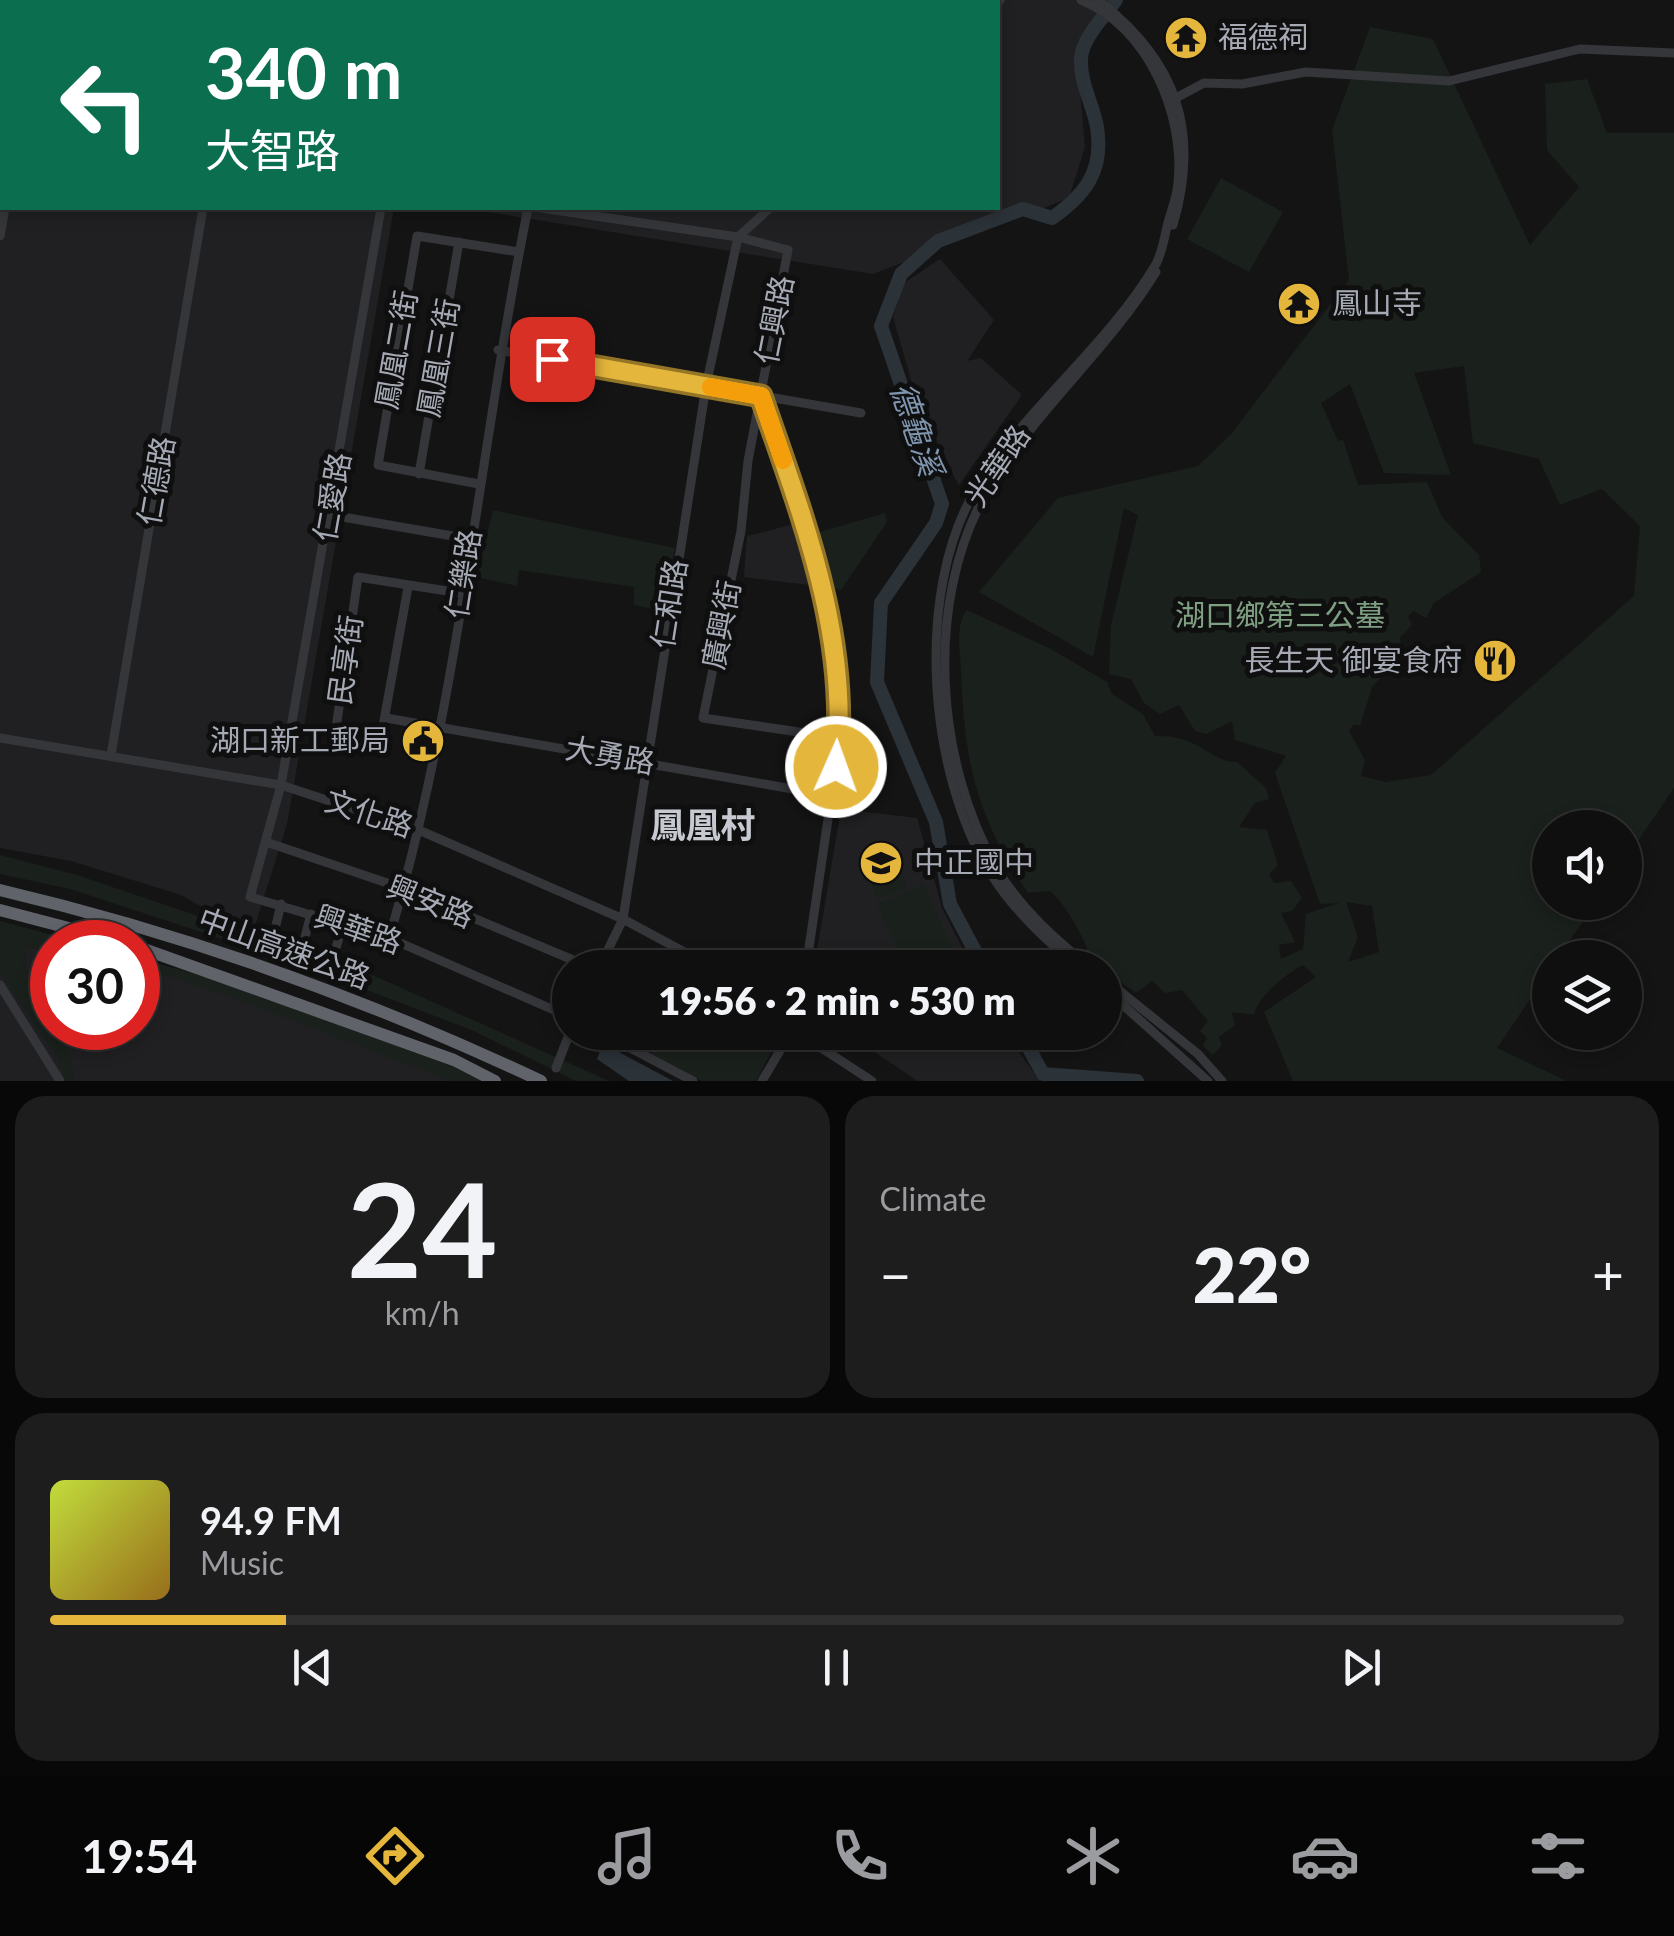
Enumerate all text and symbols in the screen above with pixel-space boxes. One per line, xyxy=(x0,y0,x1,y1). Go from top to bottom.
temple icon: 福德祠 xyxy=(1163,15,1209,61)
place label: 福德祠 xyxy=(1218,18,1308,54)
text: 340 m xyxy=(205,30,402,114)
icon: left xyxy=(40,40,170,170)
text: 大智路 xyxy=(205,123,340,177)
street label: 仁興路 xyxy=(747,272,799,367)
temple icon: 鳳山寺 xyxy=(1276,281,1322,327)
place label: 鳳山寺 xyxy=(1332,284,1422,320)
street label: 鳳凰二街 xyxy=(367,287,423,412)
street label: 鳳凰三街 xyxy=(409,295,465,420)
pin xyxy=(510,317,595,402)
icon: arrive xyxy=(525,332,580,387)
water label: 德龜溪 xyxy=(883,377,953,484)
street label: 光華路 xyxy=(956,418,1036,512)
street label: 仁德路 xyxy=(129,433,181,528)
street label: 仁愛路 xyxy=(305,449,357,544)
street label: 仁樂路 xyxy=(437,526,487,621)
street label: 仁和路 xyxy=(643,556,693,651)
street label: 廣興街 xyxy=(694,577,746,672)
park label: 湖口鄉第三公墓 xyxy=(1175,596,1385,632)
street label: 民享街 xyxy=(320,613,368,707)
restaurant icon: 長生天 御宴食府 xyxy=(1472,638,1518,684)
place label: 長生天 御宴食府 xyxy=(1244,641,1462,677)
position arrow xyxy=(784,715,888,819)
public building icon: 湖口新工郵局 xyxy=(400,718,446,764)
place label: 湖口新工郵局 xyxy=(210,721,390,757)
street label: 大勇路 xyxy=(563,728,658,780)
street label: 文化路 xyxy=(321,781,418,843)
district label: 鳳凰村 xyxy=(650,803,756,845)
map controls xyxy=(1532,810,1642,1050)
button: sound xyxy=(1532,810,1642,920)
school or university icon: 中正國中 xyxy=(858,840,904,886)
place label: 中正國中 xyxy=(914,843,1034,879)
street label: 興安路 xyxy=(382,867,479,934)
street label: 興華路 xyxy=(310,896,407,960)
street label: 中山高速公路 xyxy=(194,899,375,995)
speed limit sign: 30 xyxy=(30,920,160,1050)
button: layers xyxy=(1532,940,1642,1050)
text: 19:56 · 2 min · 530 m xyxy=(658,977,1016,1023)
text: 24 xyxy=(347,1150,498,1306)
text: Climate xyxy=(880,1179,986,1218)
text: 22° xyxy=(1193,1229,1311,1319)
text: − xyxy=(880,1241,911,1307)
text: + xyxy=(1592,1241,1624,1307)
text: km/h xyxy=(385,1293,460,1332)
text: 94.9 FM xyxy=(200,1497,342,1543)
text: Music xyxy=(200,1543,284,1582)
icon: previous xyxy=(285,1640,340,1695)
icon: pause xyxy=(809,1640,864,1695)
icon: next xyxy=(1334,1640,1389,1695)
icon: directions xyxy=(360,1821,430,1891)
icon: music xyxy=(592,1821,662,1891)
icon: phone xyxy=(825,1821,895,1891)
icon: climate xyxy=(1058,1821,1128,1891)
icon: car xyxy=(1290,1821,1360,1891)
icon: filters xyxy=(1523,1821,1593,1891)
text: 19:54 xyxy=(81,1829,197,1883)

